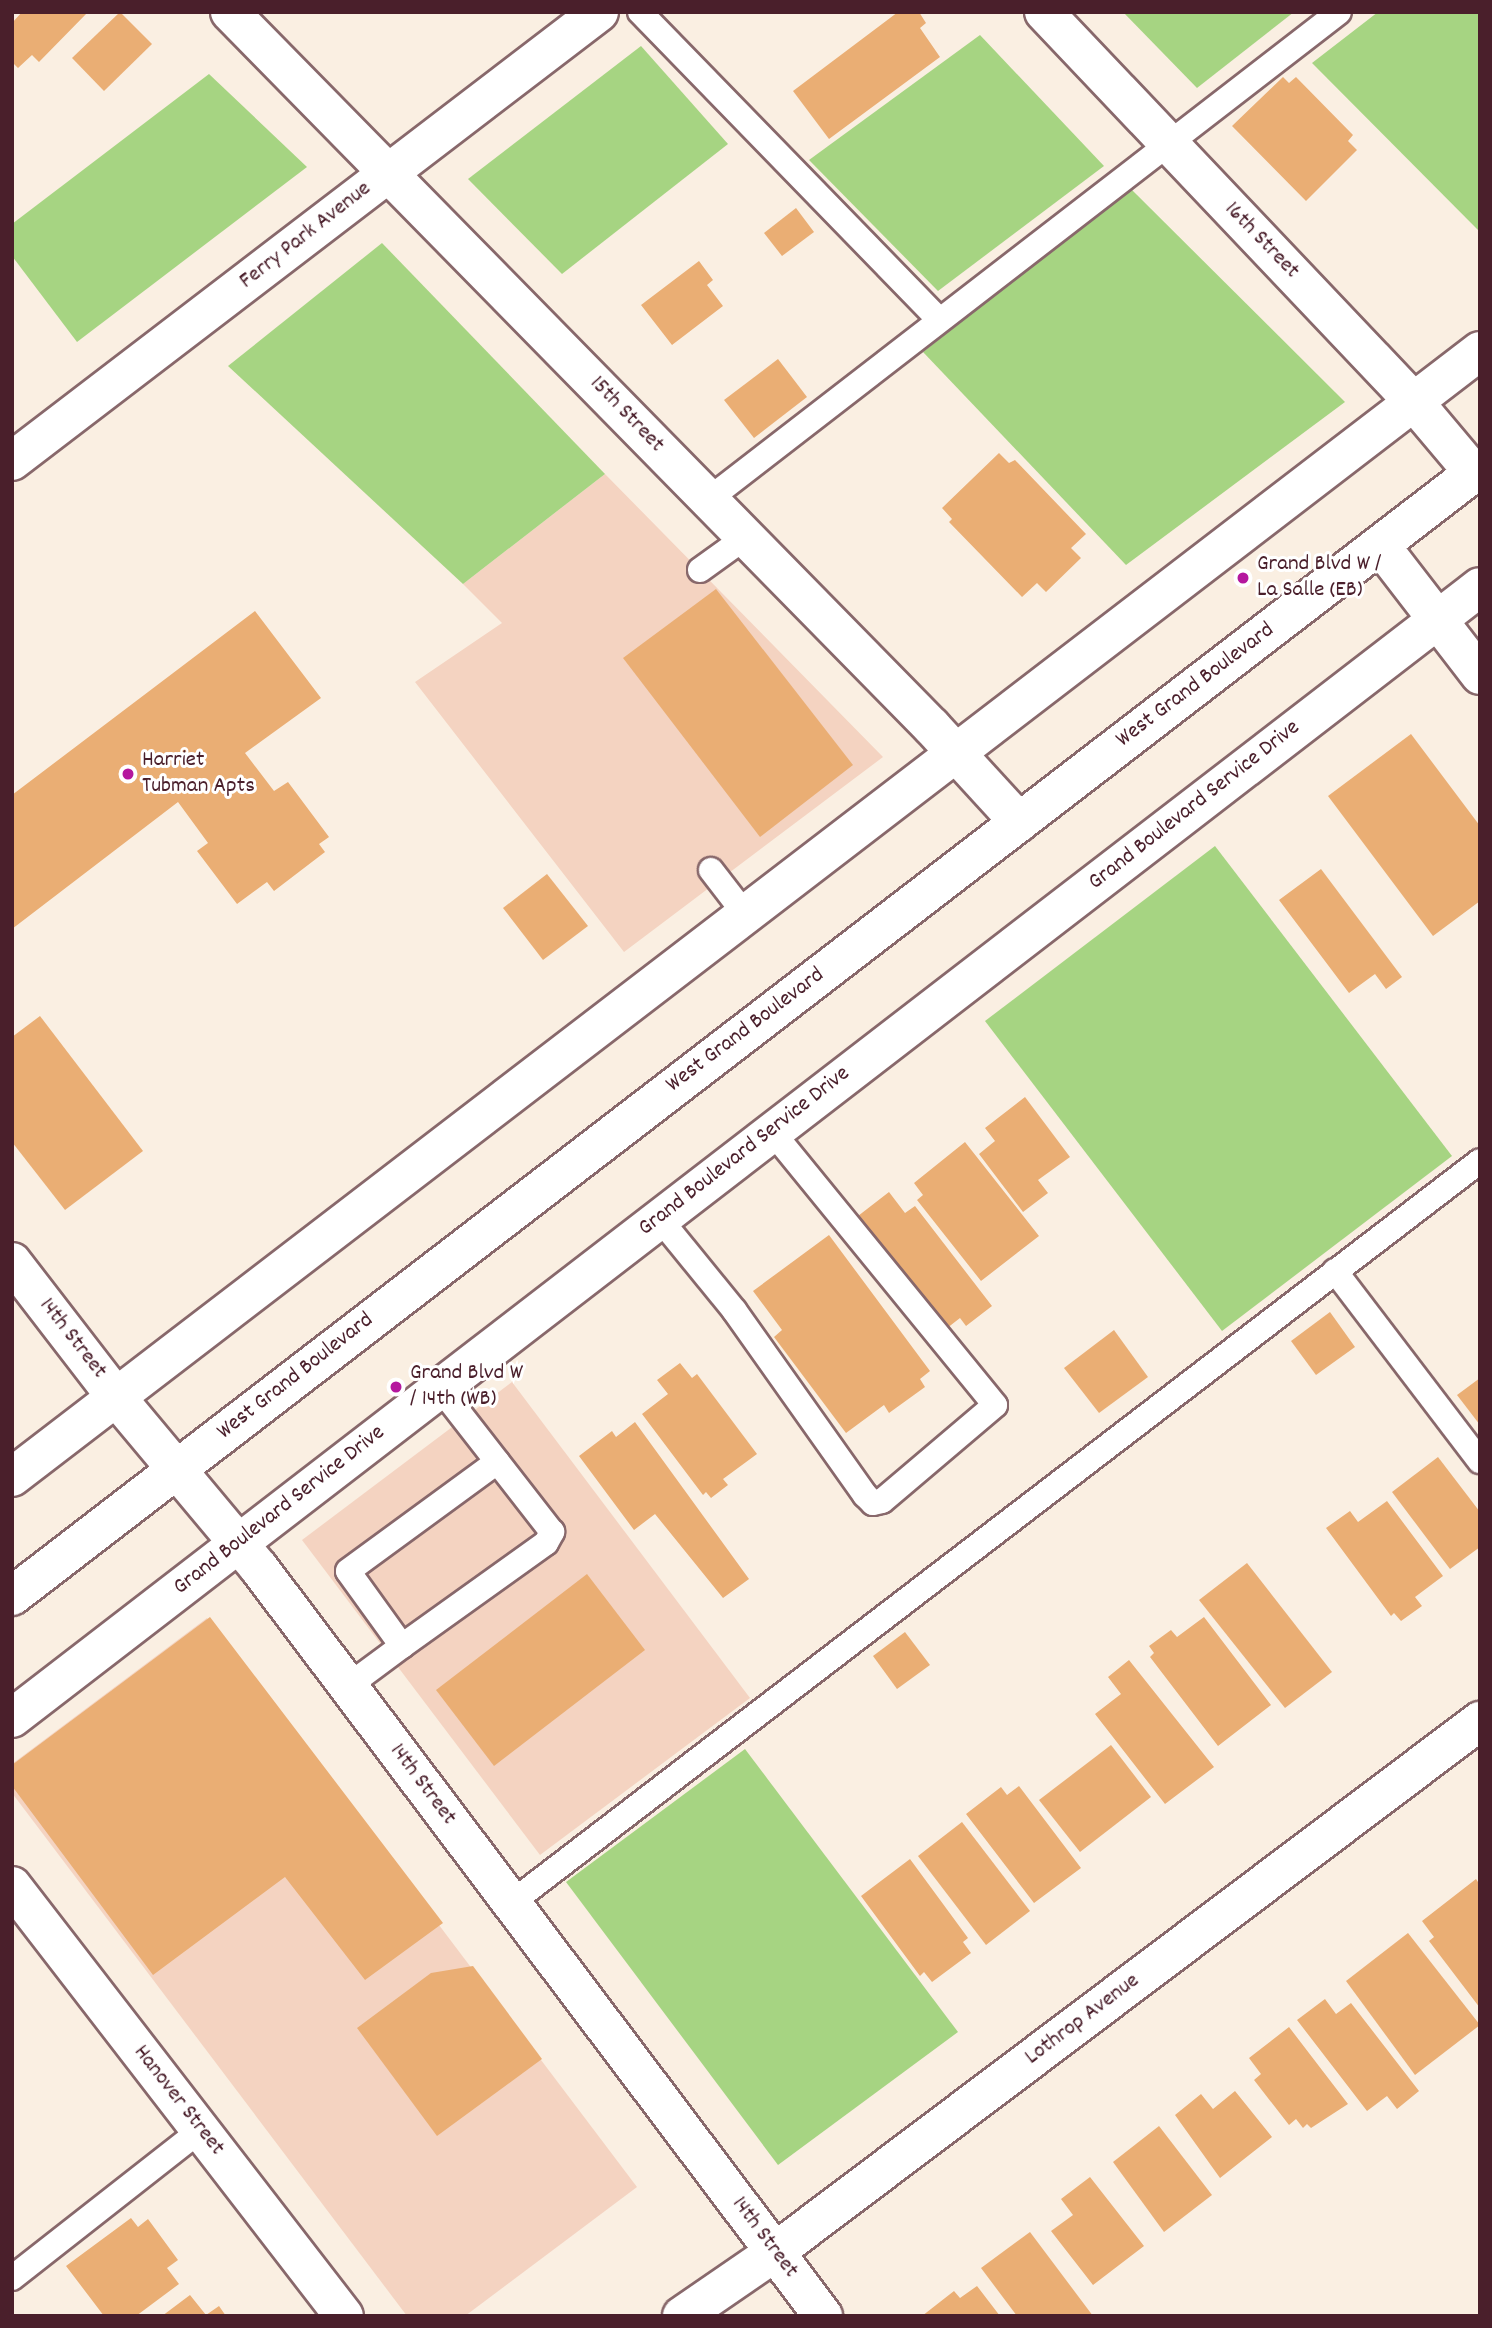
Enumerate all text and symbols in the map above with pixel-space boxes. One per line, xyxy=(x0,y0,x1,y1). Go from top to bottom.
street label: Ferry Park Avenue xyxy=(235,176,377,296)
street label: 16th Street xyxy=(1218,197,1304,285)
street label: 15th Street xyxy=(583,371,669,459)
place label: Grand Blvd W / La Salle (EB) xyxy=(1257,551,1382,605)
marker: Grand Blvd W / La Salle (EB) xyxy=(1235,570,1251,586)
street label: West Grand Boulevard xyxy=(1112,618,1280,754)
street label: Grand Boulevard Service Drive xyxy=(1084,715,1306,897)
place label: Harriet Tubman Apts xyxy=(142,747,255,801)
marker: Harriet Tubman Apts xyxy=(120,766,136,782)
street label: West Grand Boulevard xyxy=(662,963,830,1099)
street label: Grand Boulevard Service Drive xyxy=(634,1061,856,1243)
street label: 14th Street xyxy=(32,1293,112,1385)
street label: West Grand Boulevard xyxy=(212,1307,380,1447)
place label: Grand Blvd W / 14th (WB) xyxy=(410,1360,523,1414)
marker: Grand Blvd W / 14th (WB) xyxy=(388,1379,404,1395)
street label: Grand Boulevard Service Drive xyxy=(169,1420,391,1602)
street label: 14th Street xyxy=(382,1739,462,1831)
street label: Lothrop Avenue xyxy=(1020,1968,1146,2072)
street label: Hanover Street xyxy=(126,2040,230,2162)
street label: 14th Street xyxy=(724,2192,804,2284)

